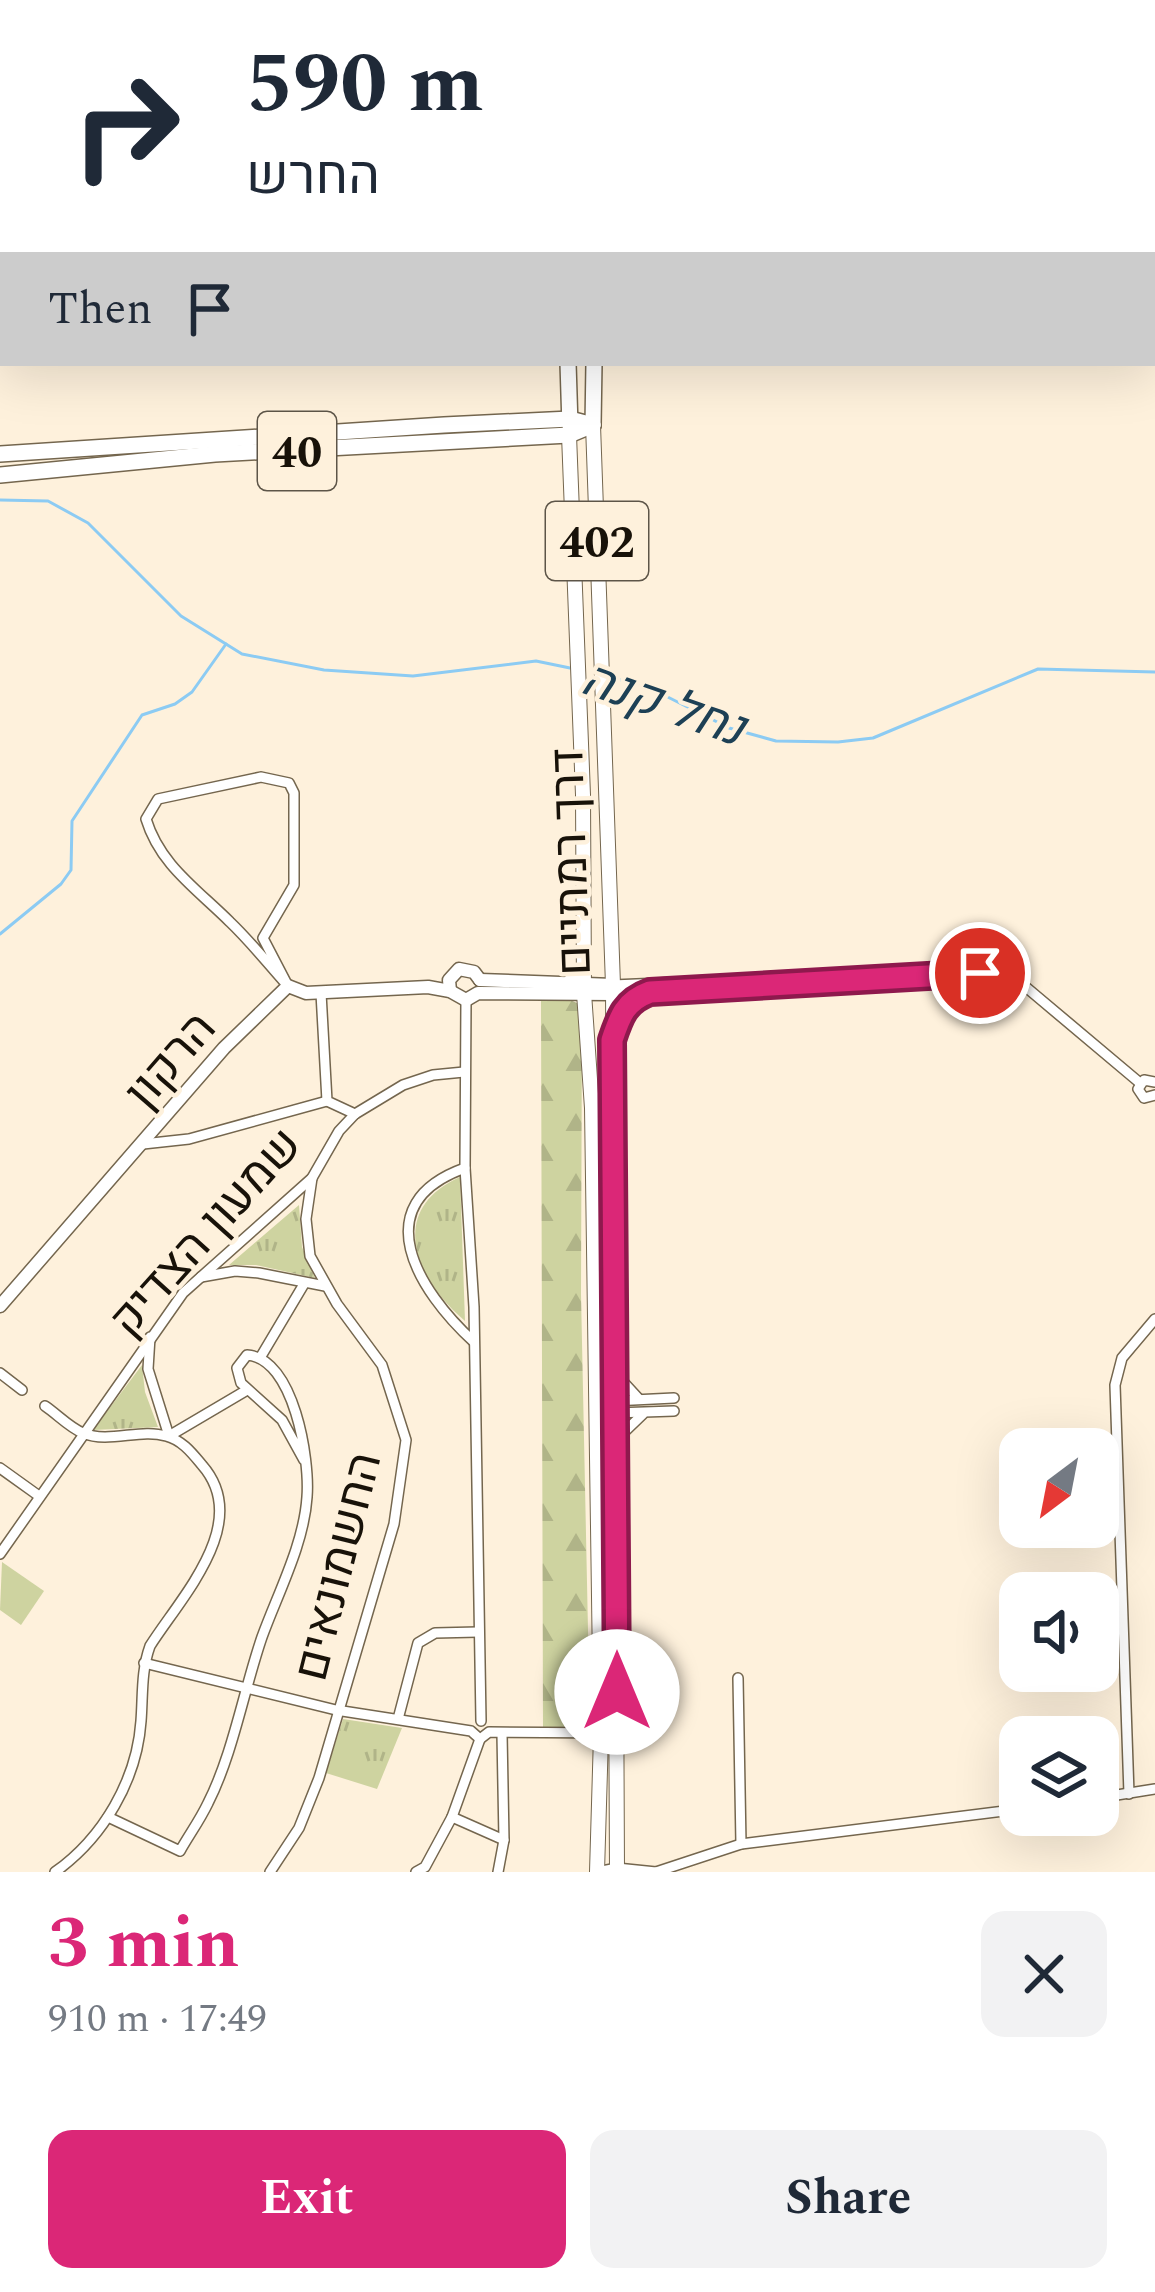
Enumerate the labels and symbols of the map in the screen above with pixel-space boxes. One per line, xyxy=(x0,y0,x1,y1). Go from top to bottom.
road number: 40 xyxy=(258,412,336,490)
road number: 402 xyxy=(546,502,648,580)
water label: נחל קנה xyxy=(571,641,758,770)
street label: דרך רמתיים xyxy=(531,747,612,977)
pin xyxy=(929,922,1031,1024)
street label: הרקון xyxy=(107,995,234,1126)
street label: שמעון הצדיק xyxy=(92,1112,320,1354)
north arrow xyxy=(999,1428,1119,1548)
street label: החשמונאים xyxy=(275,1445,402,1689)
position arrow xyxy=(554,1629,680,1755)

